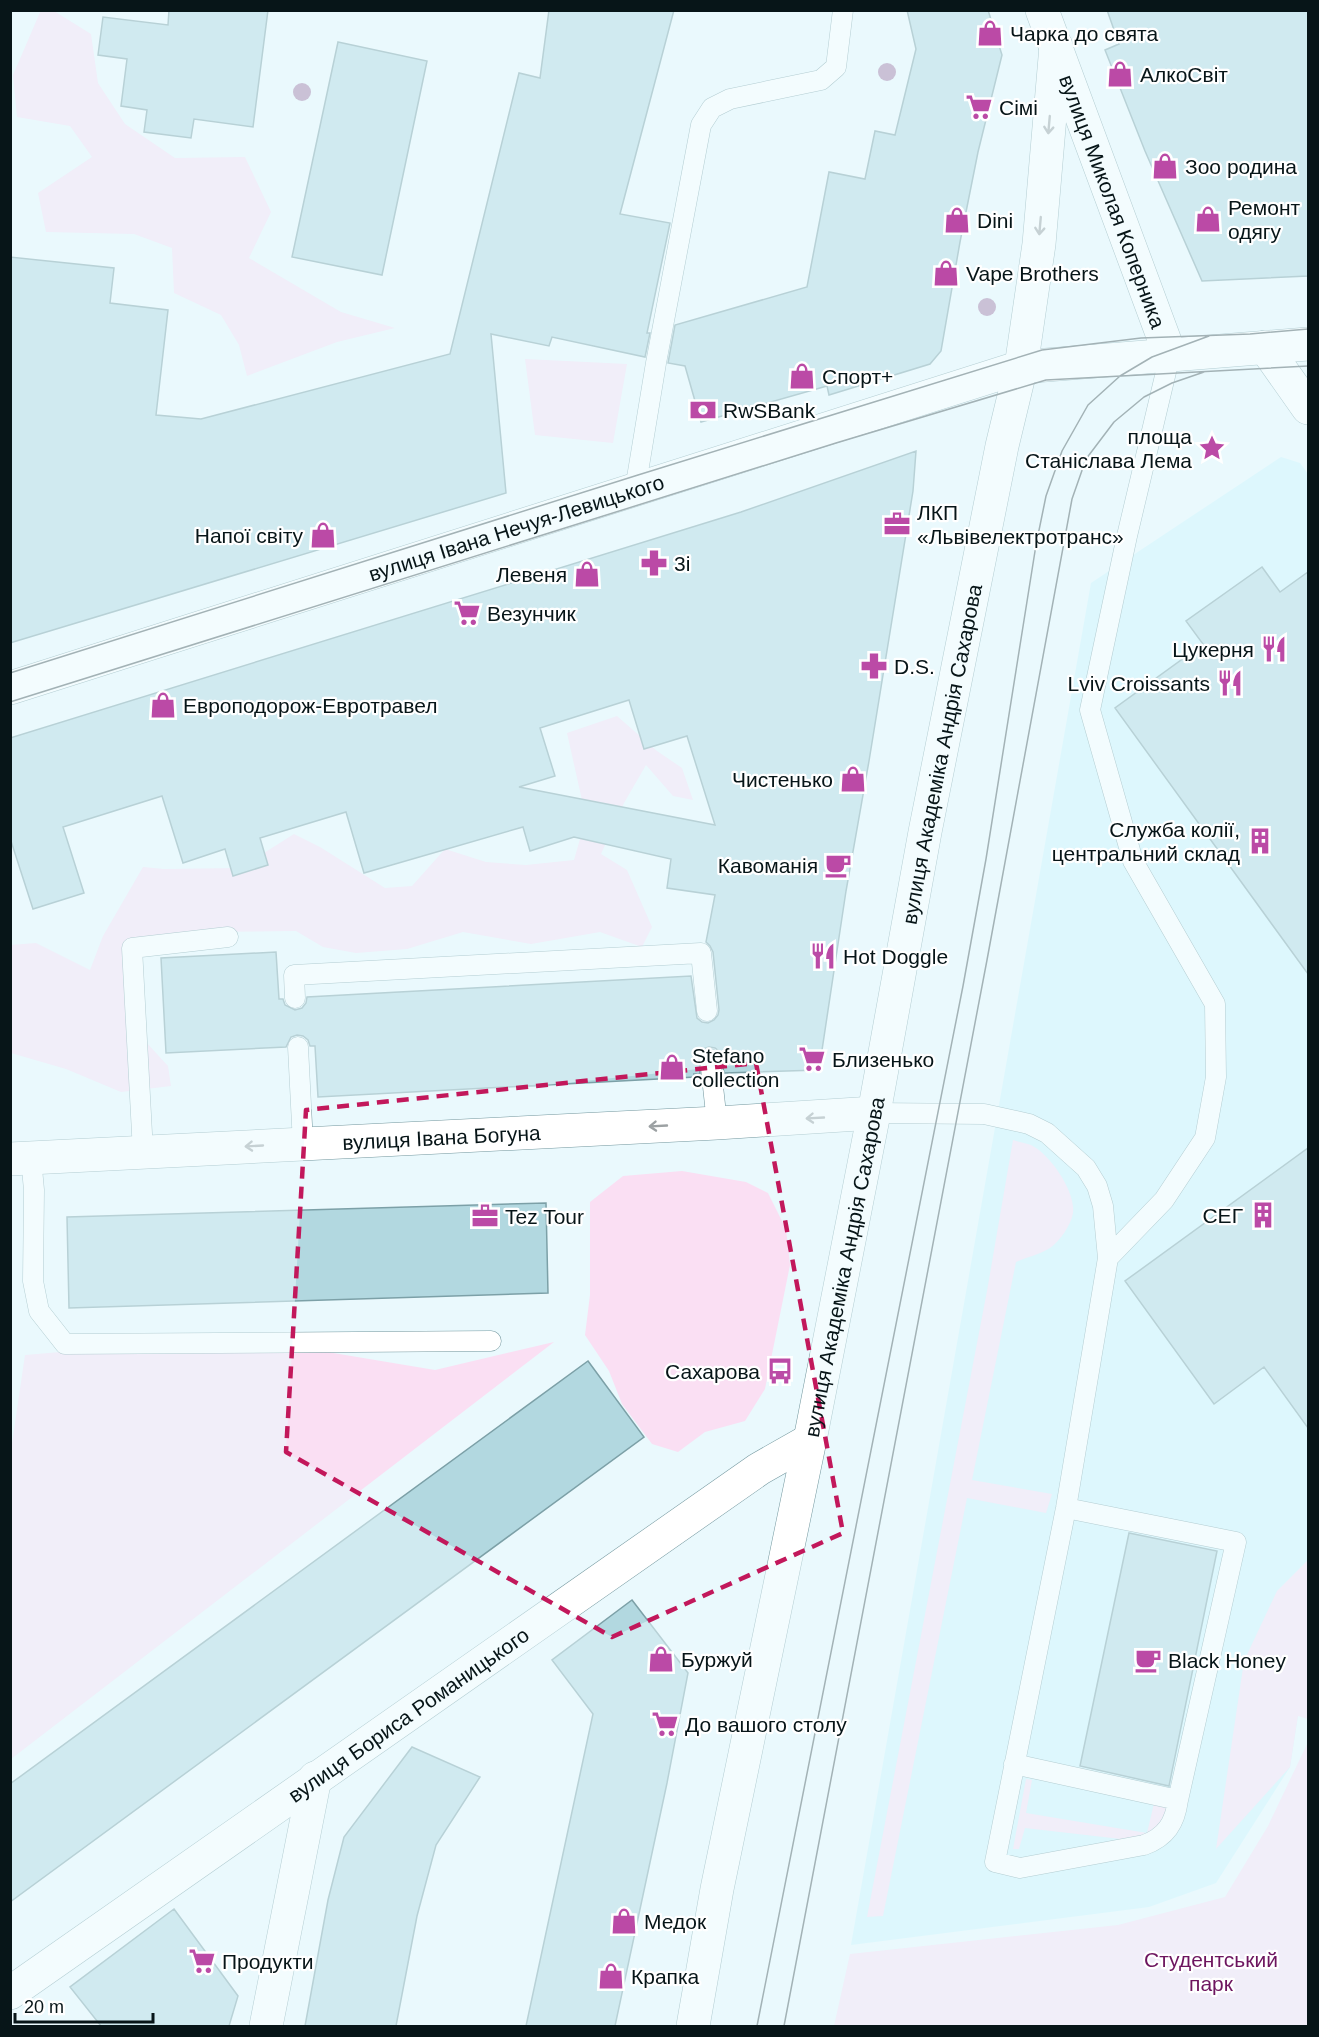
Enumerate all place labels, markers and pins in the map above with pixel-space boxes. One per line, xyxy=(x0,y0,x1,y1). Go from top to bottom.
shop icon: Чарка до свята xyxy=(975,18,1005,48)
place label: Чарка до свята xyxy=(1010,22,1158,45)
shop icon: АлкоСвіт xyxy=(1105,59,1135,89)
place label: АлкоСвіт xyxy=(1140,63,1228,86)
supermarket icon: Сімі xyxy=(964,92,994,122)
place label: Сімі xyxy=(999,96,1038,119)
shop icon: Зоо родина xyxy=(1150,151,1180,181)
place label: Зоо родина xyxy=(1185,155,1297,178)
place label: Ремонт одягу xyxy=(1228,196,1300,243)
shop icon: Ремонт одягу xyxy=(1193,204,1223,234)
shop icon: Dini xyxy=(942,205,972,235)
place label: Dini xyxy=(977,209,1013,232)
shop icon: Vape Brothers xyxy=(931,258,961,288)
place label: Vape Brothers xyxy=(966,262,1099,285)
shop icon: Спорт+ xyxy=(787,361,817,391)
place label: Спорт+ xyxy=(822,365,893,388)
bank icon: RwSBank xyxy=(688,395,718,425)
place label: RwSBank xyxy=(723,399,816,422)
place label: площа Станіслава Лема xyxy=(1025,425,1192,472)
place icon: площа Станіслава Лема xyxy=(1197,433,1227,463)
place label: ЛКП «Львівелектротранс» xyxy=(917,501,1124,548)
office icon: ЛКП «Львівелектротранс» xyxy=(882,509,912,539)
shop icon: Напої світу xyxy=(308,520,338,550)
place label: Напої світу xyxy=(195,524,303,547)
pharmacy icon: 3і xyxy=(639,548,669,578)
place label: 3і xyxy=(674,552,690,575)
shop icon: Левеня xyxy=(572,559,602,589)
place label: Левеня xyxy=(496,563,567,586)
supermarket icon: Везунчик xyxy=(452,598,482,628)
place label: Везунчик xyxy=(487,602,576,625)
restaurant icon: Цукерня xyxy=(1259,634,1289,664)
place label: Цукерня xyxy=(1172,638,1254,661)
pharmacy icon: D.S. xyxy=(859,651,889,681)
place label: D.S. xyxy=(894,655,935,678)
restaurant icon: Lviv Croissants xyxy=(1215,668,1245,698)
place label: Lviv Croissants xyxy=(1068,672,1210,695)
shop icon: Европодорож-Евротравел xyxy=(148,690,178,720)
place label: Европодорож-Евротравел xyxy=(183,694,437,717)
shop icon: Чистенько xyxy=(838,764,868,794)
place label: Чистенько xyxy=(732,768,833,791)
place label: Служба колії, центральний склад xyxy=(1052,818,1240,865)
building icon: Служба колії, центральний склад xyxy=(1245,826,1275,856)
cafe icon: Кавоманія xyxy=(823,850,853,880)
place label: Кавоманія xyxy=(718,854,818,877)
restaurant icon: Hot Doggle xyxy=(808,941,838,971)
place label: Hot Doggle xyxy=(843,945,948,968)
place label: Stefano collection xyxy=(692,1044,780,1091)
supermarket icon: Близенько xyxy=(797,1044,827,1074)
place label: Близенько xyxy=(832,1048,934,1071)
shop icon: Stefano collection xyxy=(657,1052,687,1082)
building icon: СЕГ xyxy=(1248,1200,1278,1230)
office icon: Tez Tour xyxy=(470,1201,500,1231)
place label: СЕГ xyxy=(1202,1204,1243,1227)
place label: Tez Tour xyxy=(505,1205,584,1228)
bus stop icon: Сахарова xyxy=(765,1356,795,1386)
place label: Сахарова xyxy=(665,1360,760,1383)
shop icon: Буржуй xyxy=(646,1644,676,1674)
cafe icon: Black Honey xyxy=(1133,1645,1163,1675)
place label: Буржуй xyxy=(681,1648,753,1671)
place label: Black Honey xyxy=(1168,1649,1286,1672)
supermarket icon: До вашого столу xyxy=(650,1709,680,1739)
place label: До вашого столу xyxy=(685,1713,847,1736)
shop icon: Медок xyxy=(609,1906,639,1936)
place label: Медок xyxy=(644,1910,707,1933)
supermarket icon: Продукти xyxy=(187,1946,217,1976)
place label: Продукти xyxy=(222,1950,314,1973)
shop icon: Крапка xyxy=(596,1961,626,1991)
place label: Крапка xyxy=(631,1965,700,1988)

